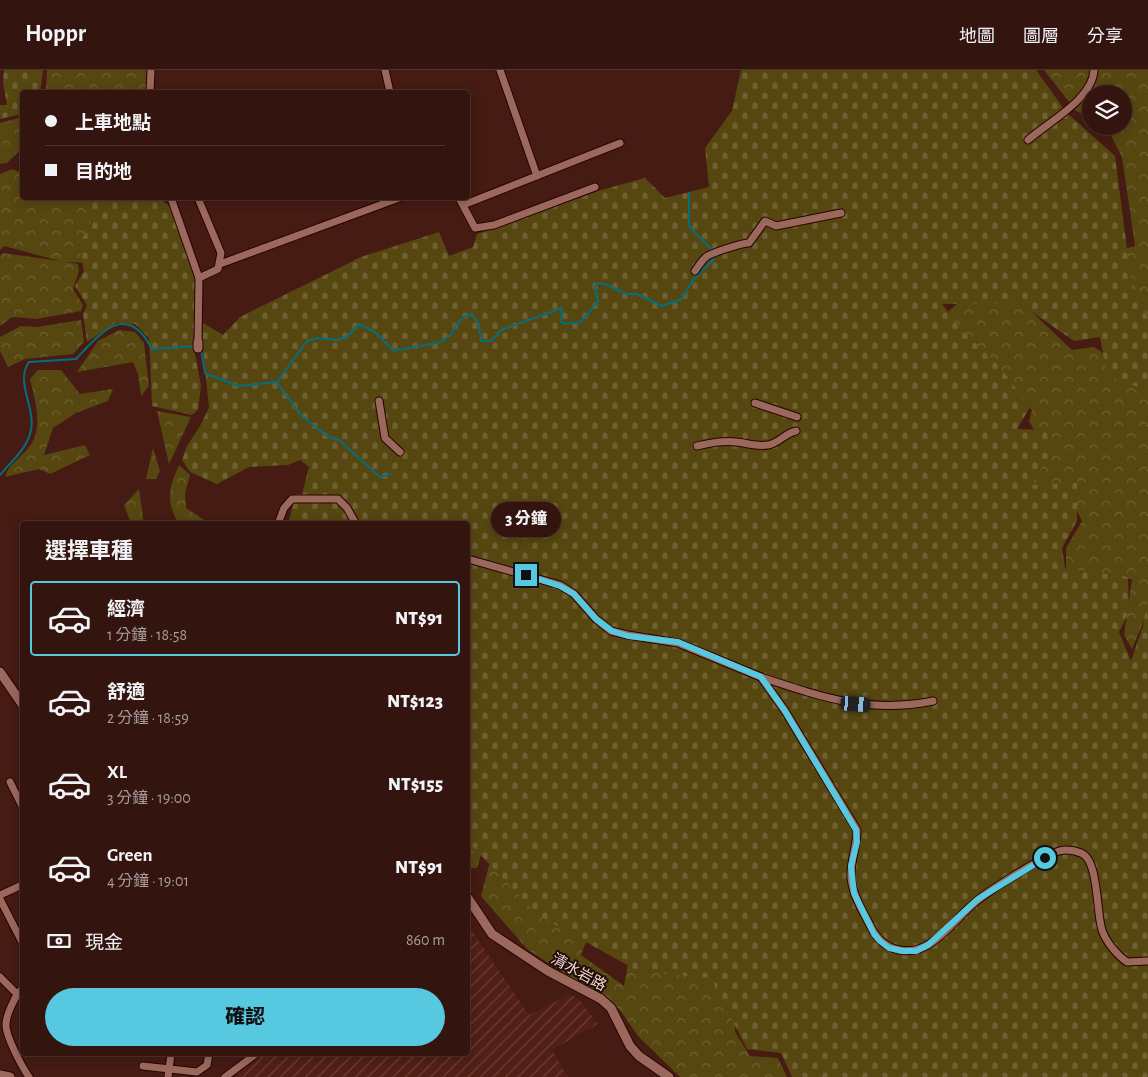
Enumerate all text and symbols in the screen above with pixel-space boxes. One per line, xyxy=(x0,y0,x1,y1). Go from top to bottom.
text: Hoppr xyxy=(25,22,86,46)
text: 地圖 xyxy=(959,28,995,46)
text: 圖層 xyxy=(1023,28,1059,46)
text: 分享 xyxy=(1087,28,1123,46)
map controls xyxy=(1082,85,1132,135)
button: layers xyxy=(1082,85,1132,135)
text: 上車地點 xyxy=(75,114,151,133)
text: 目的地 xyxy=(75,163,132,182)
callout: 3 分鐘 xyxy=(491,502,561,538)
text: 3 分鐘 xyxy=(505,511,547,527)
text: 選擇車種 xyxy=(45,540,133,562)
route end xyxy=(515,564,537,586)
icon: car xyxy=(47,596,92,641)
text: 經濟 xyxy=(107,600,145,619)
text: NT$91 xyxy=(395,609,443,628)
text: 1 分鐘 · 18:58 xyxy=(107,627,187,643)
icon: car xyxy=(47,679,92,724)
text: 舒適 xyxy=(107,683,145,702)
text: NT$123 xyxy=(387,692,443,711)
car xyxy=(840,695,871,713)
text: 2 分鐘 · 18:59 xyxy=(107,710,189,726)
icon: car xyxy=(47,762,92,807)
text: XL xyxy=(107,763,127,782)
text: NT$155 xyxy=(388,775,443,794)
text: 3 分鐘 · 19:00 xyxy=(107,790,191,806)
icon: car xyxy=(47,845,92,890)
text: Green xyxy=(107,846,153,865)
route start xyxy=(1034,847,1056,869)
text: NT$91 xyxy=(395,858,443,877)
text: 4 分鐘 · 19:01 xyxy=(107,873,189,889)
icon: cash xyxy=(45,927,73,955)
text: 860 m xyxy=(406,932,445,948)
text: 現金 xyxy=(85,934,123,953)
street label: 清水岩路 xyxy=(549,950,609,994)
button: 確認 xyxy=(45,988,445,1046)

